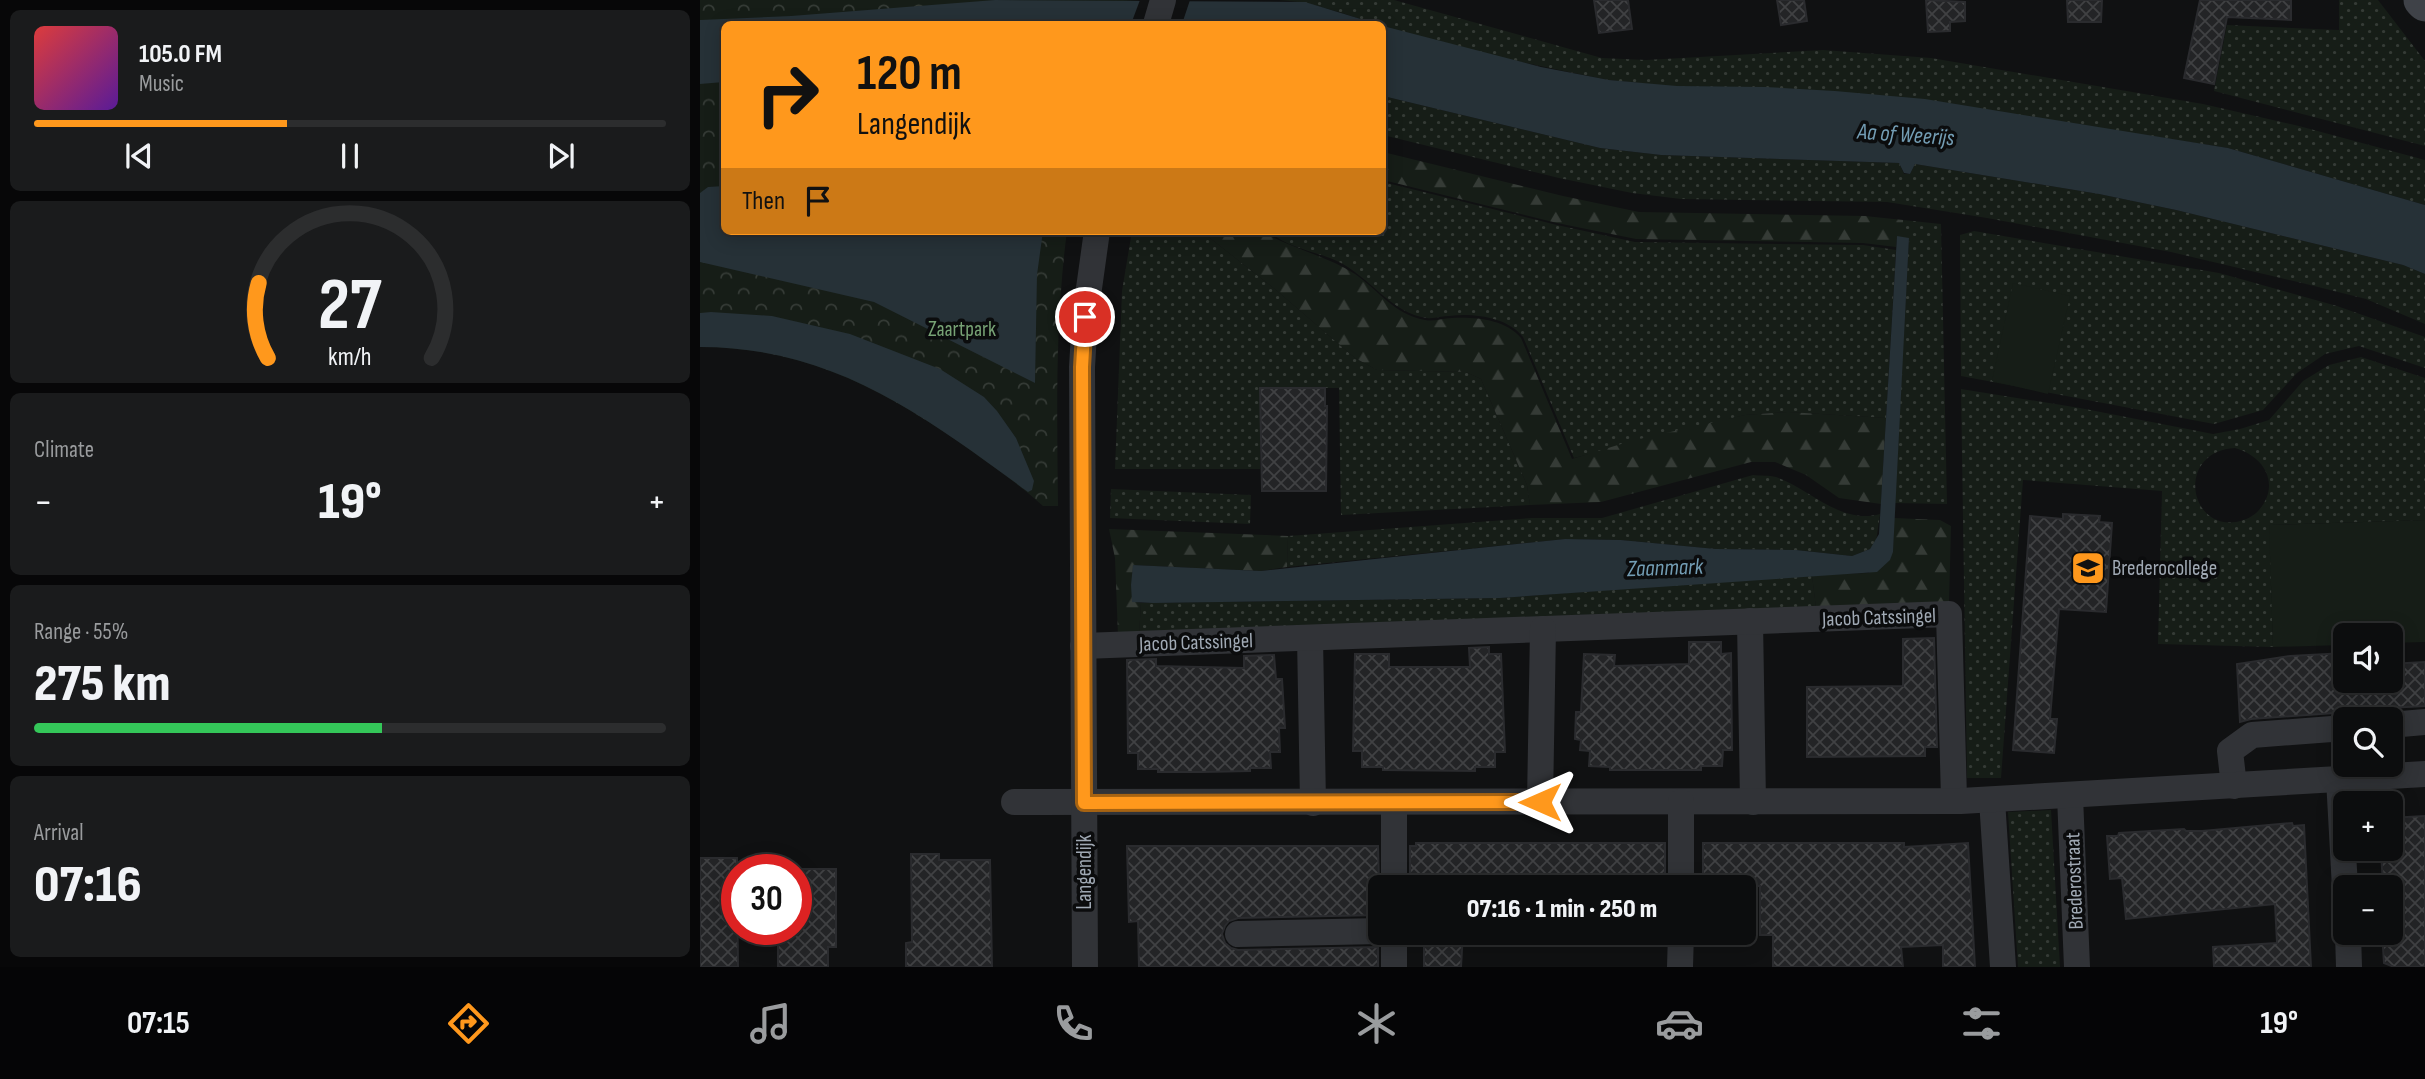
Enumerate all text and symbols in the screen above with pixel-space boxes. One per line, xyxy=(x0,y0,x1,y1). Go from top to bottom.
text: 105.0 FM xyxy=(139,39,222,70)
text: 120 m xyxy=(857,45,962,104)
icon: right xyxy=(742,49,833,140)
text: Music xyxy=(139,70,184,98)
text: Langendijk xyxy=(857,105,971,144)
water label: Aa of Weerijs xyxy=(1856,118,1955,152)
icon: previous xyxy=(120,137,158,175)
icon: pause xyxy=(331,137,369,175)
icon: next xyxy=(542,137,580,175)
icon: arrive xyxy=(799,182,837,220)
text: Then xyxy=(742,186,785,217)
text: 27 xyxy=(318,263,382,351)
pin xyxy=(1055,287,1115,347)
icon: arrive xyxy=(1066,298,1104,336)
park label: Zaartpark xyxy=(928,317,996,342)
text: km/h xyxy=(328,342,372,373)
text: Climate xyxy=(34,436,94,464)
text: 19° xyxy=(318,471,382,534)
text: − xyxy=(34,480,53,525)
text: + xyxy=(647,480,666,525)
school or university icon: Brederocollege xyxy=(2069,549,2107,587)
water label: Zaanmark xyxy=(1626,553,1705,583)
place label: Brederocollege xyxy=(2112,556,2217,581)
street label: Jacob Catssingel xyxy=(1821,603,1936,632)
text: Range · 55% xyxy=(34,618,128,646)
map controls xyxy=(2333,623,2403,945)
button: sound xyxy=(2333,623,2403,693)
street label: Jacob Catssingel xyxy=(1138,628,1253,657)
text: 275 km xyxy=(34,653,170,716)
button: search xyxy=(2333,707,2403,777)
position arrow xyxy=(1503,765,1577,839)
button: + xyxy=(2333,791,2403,861)
text: Arrival xyxy=(34,819,83,847)
street label: Brederostraat xyxy=(2060,832,2089,930)
street label: Langendijk xyxy=(1072,834,1097,910)
text: 07:16 xyxy=(34,854,142,917)
speed limit sign: 30 xyxy=(721,854,812,945)
button: − xyxy=(2333,875,2403,945)
text: 07:16 · 1 min · 250 m xyxy=(1467,894,1657,925)
icon: directions xyxy=(444,999,493,1048)
icon: music xyxy=(746,999,795,1048)
icon: phone xyxy=(1049,999,1098,1048)
icon: climate xyxy=(1352,999,1401,1048)
icon: car xyxy=(1655,999,1704,1048)
icon: filters xyxy=(1957,999,2006,1048)
text: 07:15 xyxy=(127,1004,190,1043)
text: 19° xyxy=(2260,1004,2298,1043)

